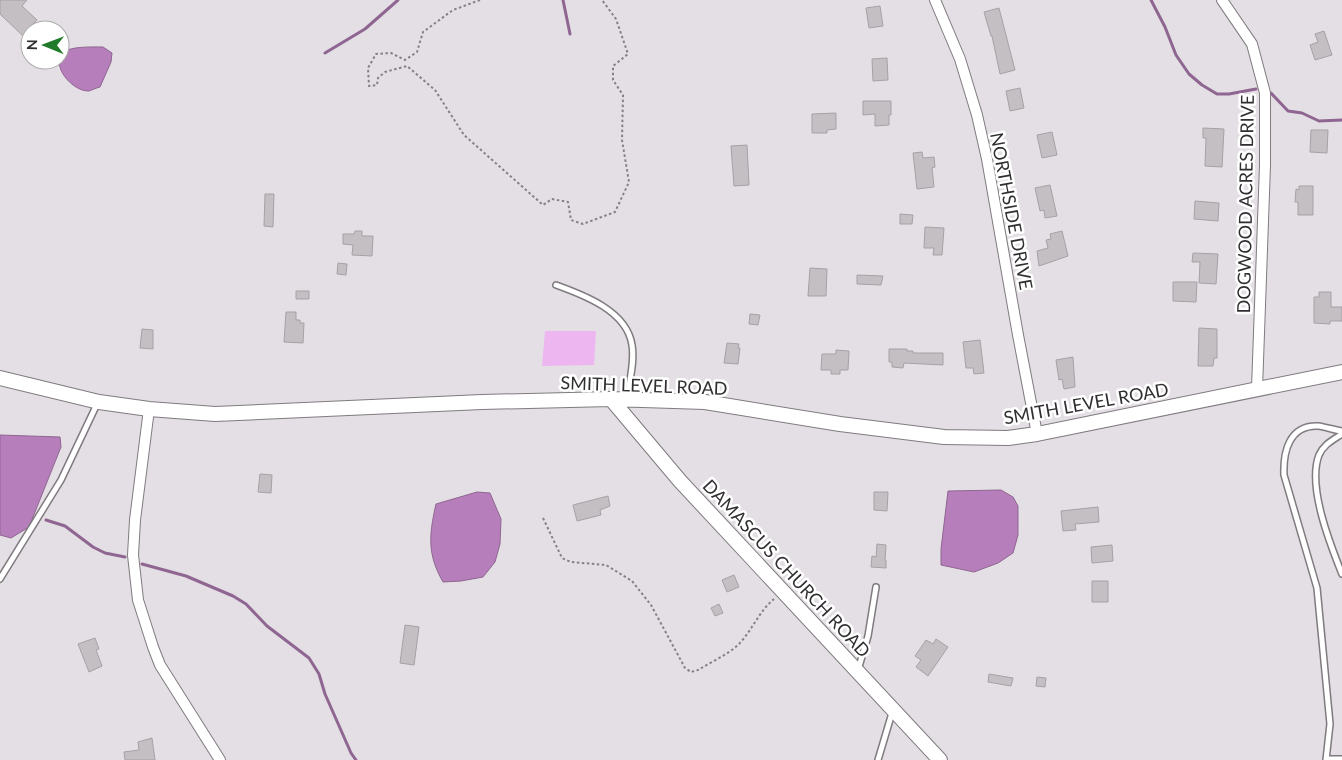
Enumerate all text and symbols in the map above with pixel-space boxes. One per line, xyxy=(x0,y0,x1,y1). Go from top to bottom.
north arrow xyxy=(20,20,70,70)
text: N xyxy=(23,39,40,50)
street label: DOGWOOD ACRES DRIVE xyxy=(1232,94,1258,314)
street label: NORTHSIDE DRIVE xyxy=(986,131,1038,291)
street label: SMITH LEVEL ROAD xyxy=(560,371,728,399)
street label: SMITH LEVEL ROAD xyxy=(1002,378,1170,428)
street label: DAMASCUS CHURCH ROAD xyxy=(699,474,875,662)

